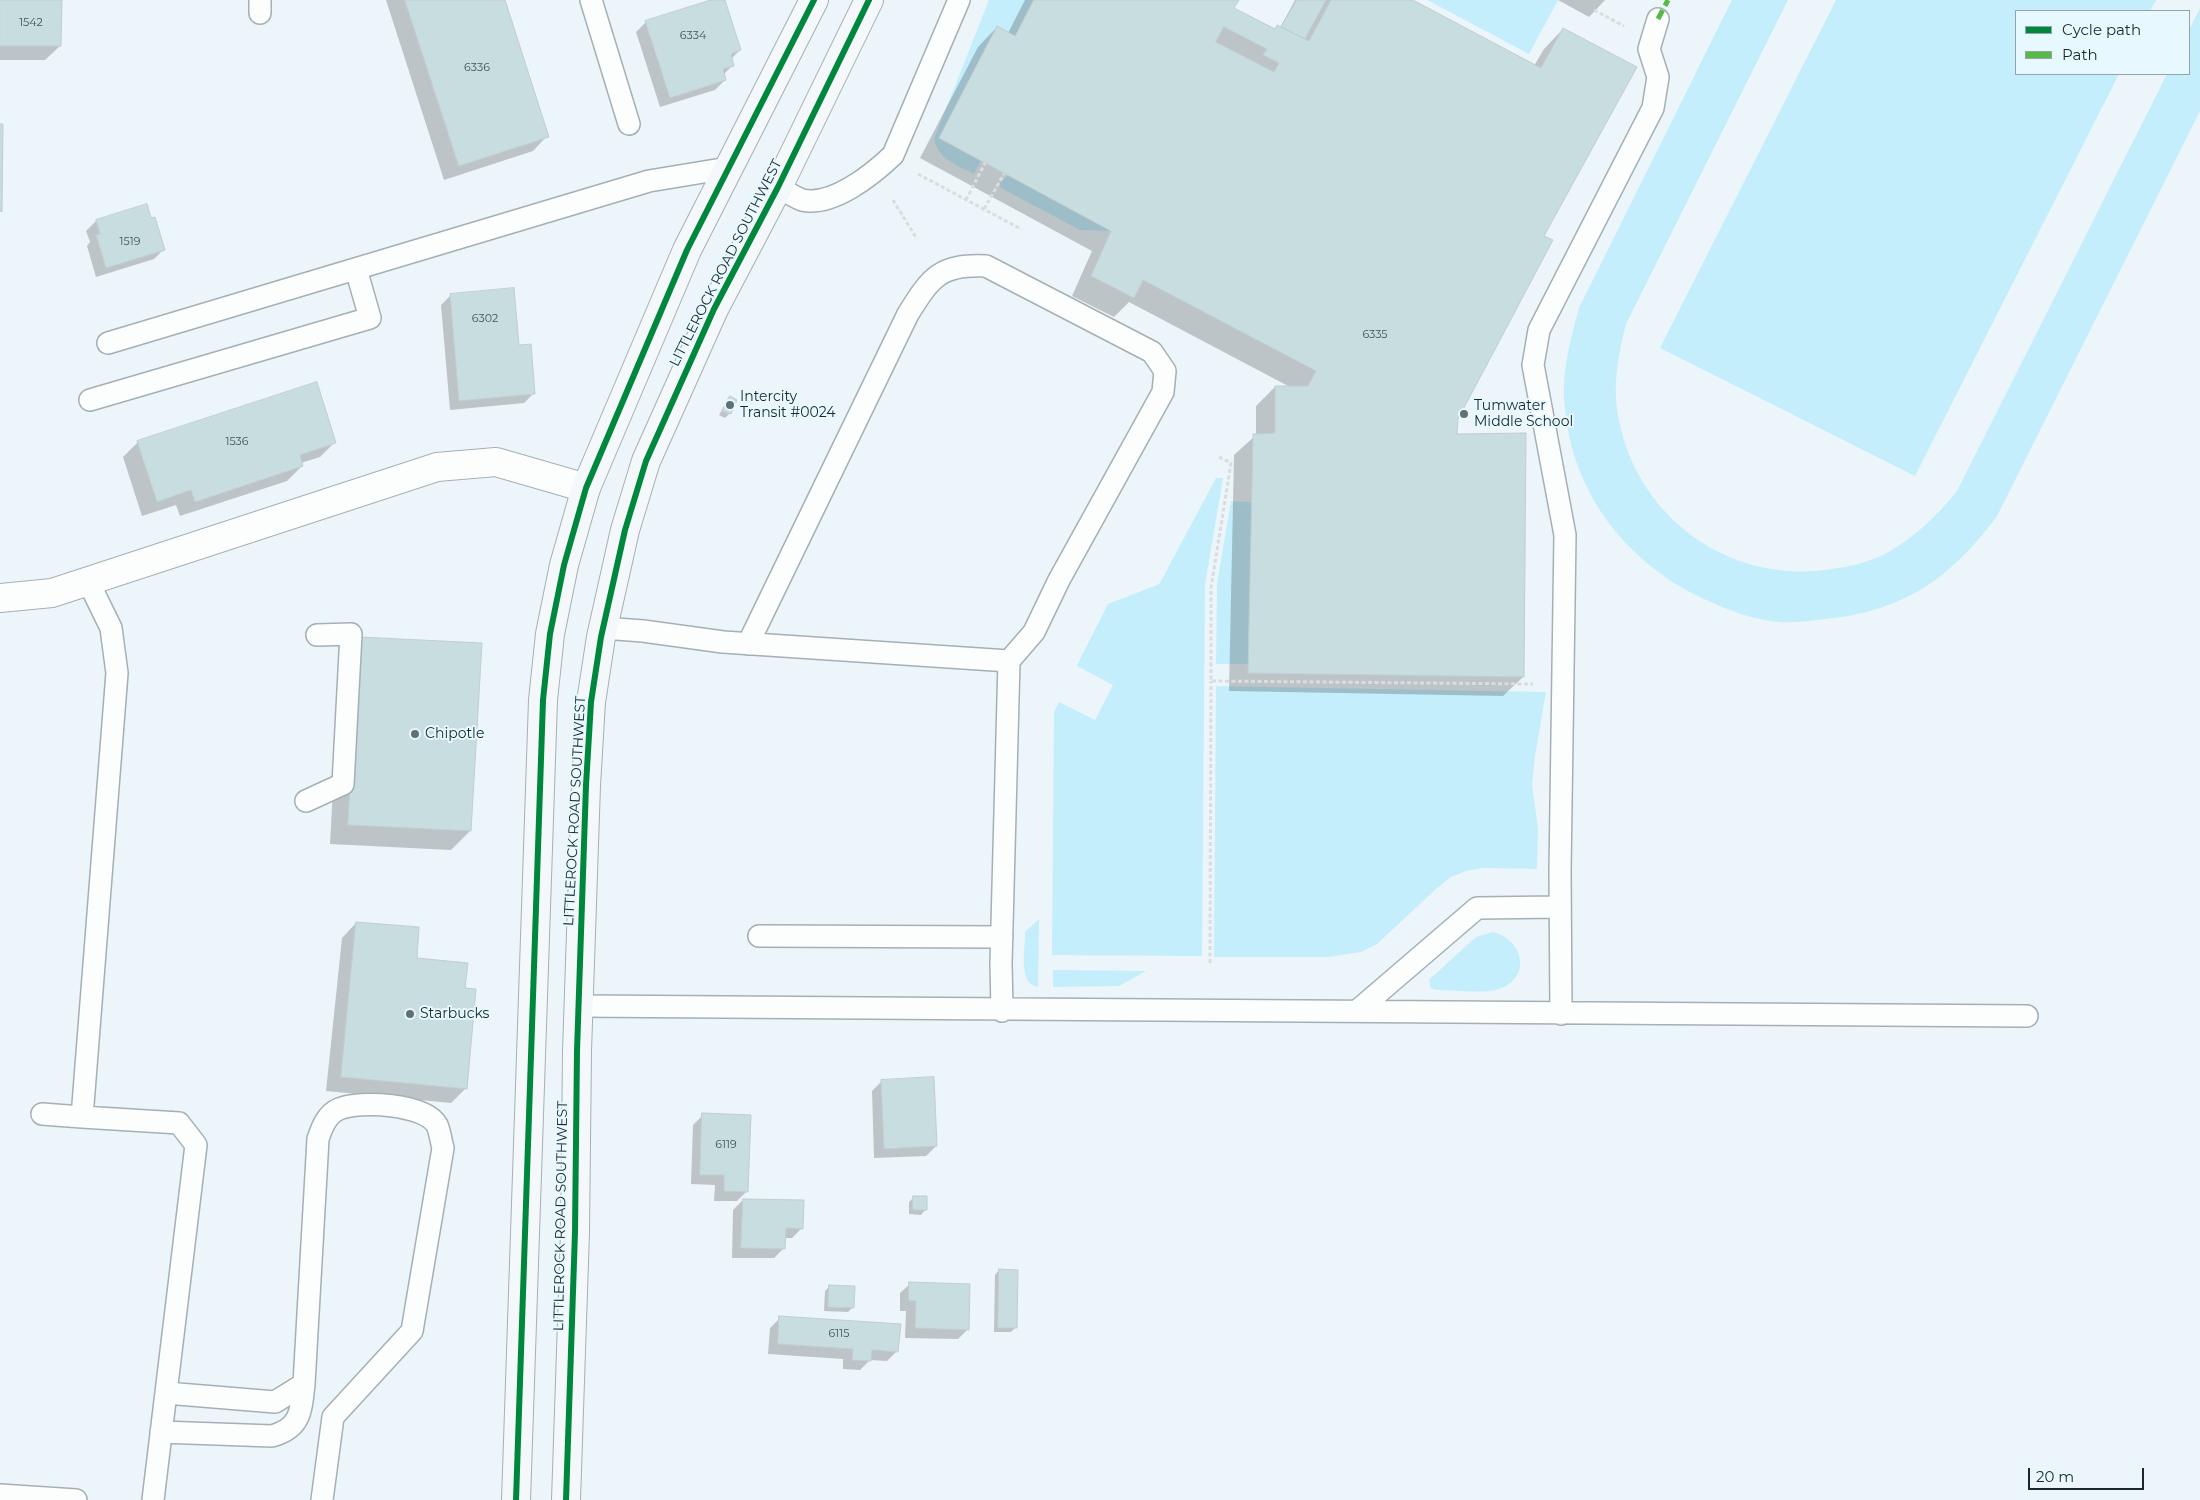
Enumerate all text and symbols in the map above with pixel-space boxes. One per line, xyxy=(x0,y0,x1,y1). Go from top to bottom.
legend xyxy=(2015,10,2190,75)
house number: 1542 xyxy=(19,16,43,30)
text: Cycle path xyxy=(2062,20,2141,39)
house number: 6334 xyxy=(680,29,706,43)
text: Path xyxy=(2062,45,2098,64)
house number: 6336 xyxy=(464,61,490,75)
street label: LITTLEROCK ROAD SOUTHWEST xyxy=(666,157,786,369)
house number: 1519 xyxy=(120,235,140,249)
house number: 6302 xyxy=(472,312,498,326)
house number: 6335 xyxy=(1362,328,1388,342)
place label: Intercity Transit #0024 xyxy=(740,389,836,422)
place label: Tumwater Middle School xyxy=(1474,398,1573,431)
marker: Intercity Transit #0024 xyxy=(724,399,736,411)
marker: Tumwater Middle School xyxy=(1458,408,1470,420)
house number: 1536 xyxy=(225,435,249,449)
street label: LITTLEROCK ROAD SOUTHWEST xyxy=(561,696,589,926)
place label: Chipotle xyxy=(425,726,484,742)
marker: Chipotle xyxy=(409,728,421,740)
place label: Starbucks xyxy=(420,1006,489,1022)
marker: Starbucks xyxy=(404,1008,416,1020)
street label: LITTLEROCK ROAD SOUTHWEST xyxy=(551,1101,571,1331)
house number: 6119 xyxy=(715,1138,737,1152)
house number: 6115 xyxy=(829,1327,849,1341)
scale bar xyxy=(2030,1458,2146,1490)
text: 20 m xyxy=(2036,1467,2074,1486)

